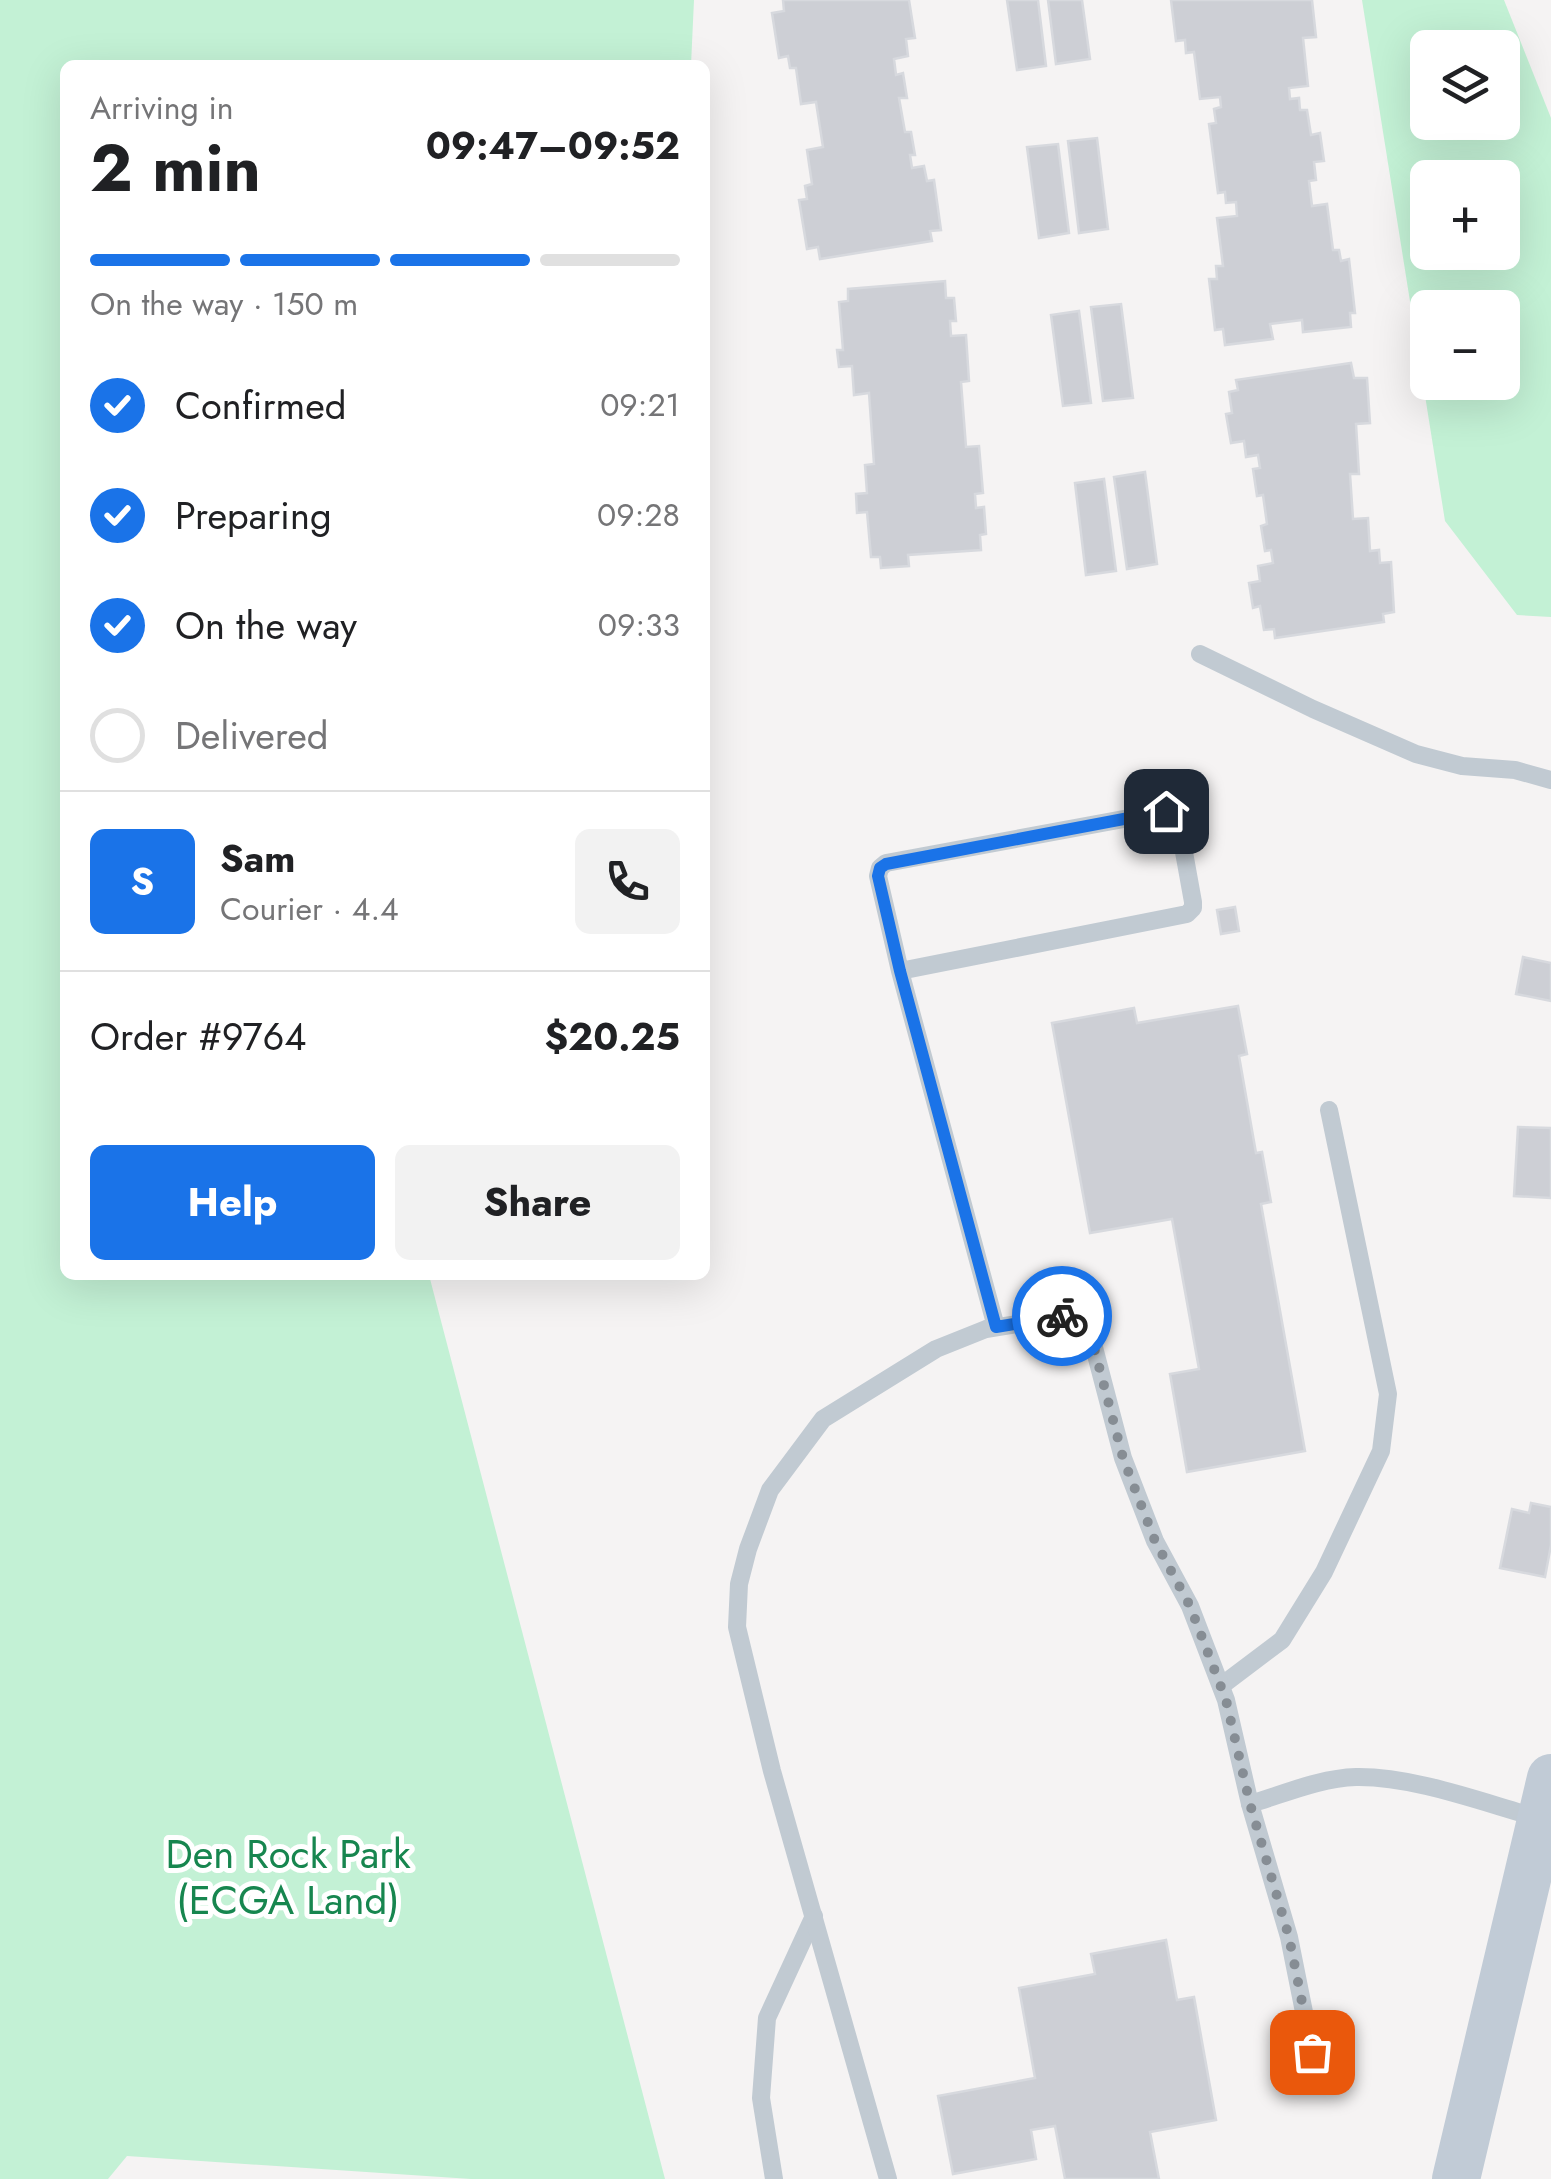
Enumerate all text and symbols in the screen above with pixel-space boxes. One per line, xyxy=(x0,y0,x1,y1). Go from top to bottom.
map controls xyxy=(1410,30,1520,400)
button: layers xyxy=(1410,30,1520,140)
text: Arriving in xyxy=(90,85,234,131)
text: 09:47–09:52 xyxy=(426,118,680,173)
text: 2 min xyxy=(90,121,261,215)
button: + xyxy=(1410,160,1520,270)
text: On the way · 150 m xyxy=(90,281,358,327)
button: − xyxy=(1410,290,1520,400)
icon: check xyxy=(90,378,145,433)
text: Confirmed xyxy=(175,378,346,433)
text: 09:21 xyxy=(600,382,680,428)
icon: check xyxy=(90,488,145,543)
text: Preparing xyxy=(175,488,332,543)
text: 09:28 xyxy=(597,492,680,538)
icon: check xyxy=(90,598,145,653)
text: On the way xyxy=(175,598,357,653)
text: 09:33 xyxy=(598,602,680,648)
text: Delivered xyxy=(175,708,328,763)
pin xyxy=(1124,769,1209,854)
icon: home xyxy=(1139,784,1194,839)
button: phone xyxy=(575,829,680,934)
text: Sam xyxy=(220,831,295,886)
text: S xyxy=(131,854,154,909)
text: Courier · 4.4 xyxy=(220,886,399,932)
text: Order #9764 xyxy=(90,1009,306,1064)
text: $20.25 xyxy=(545,1009,680,1064)
button: Help xyxy=(90,1145,375,1260)
button: Share xyxy=(395,1145,680,1260)
courier xyxy=(1012,1266,1112,1366)
icon: bike xyxy=(1035,1289,1090,1344)
park label: Den Rock Park (ECGA Land) xyxy=(165,1825,411,1929)
pin xyxy=(1270,2010,1355,2095)
icon: bag xyxy=(1285,2025,1340,2080)

